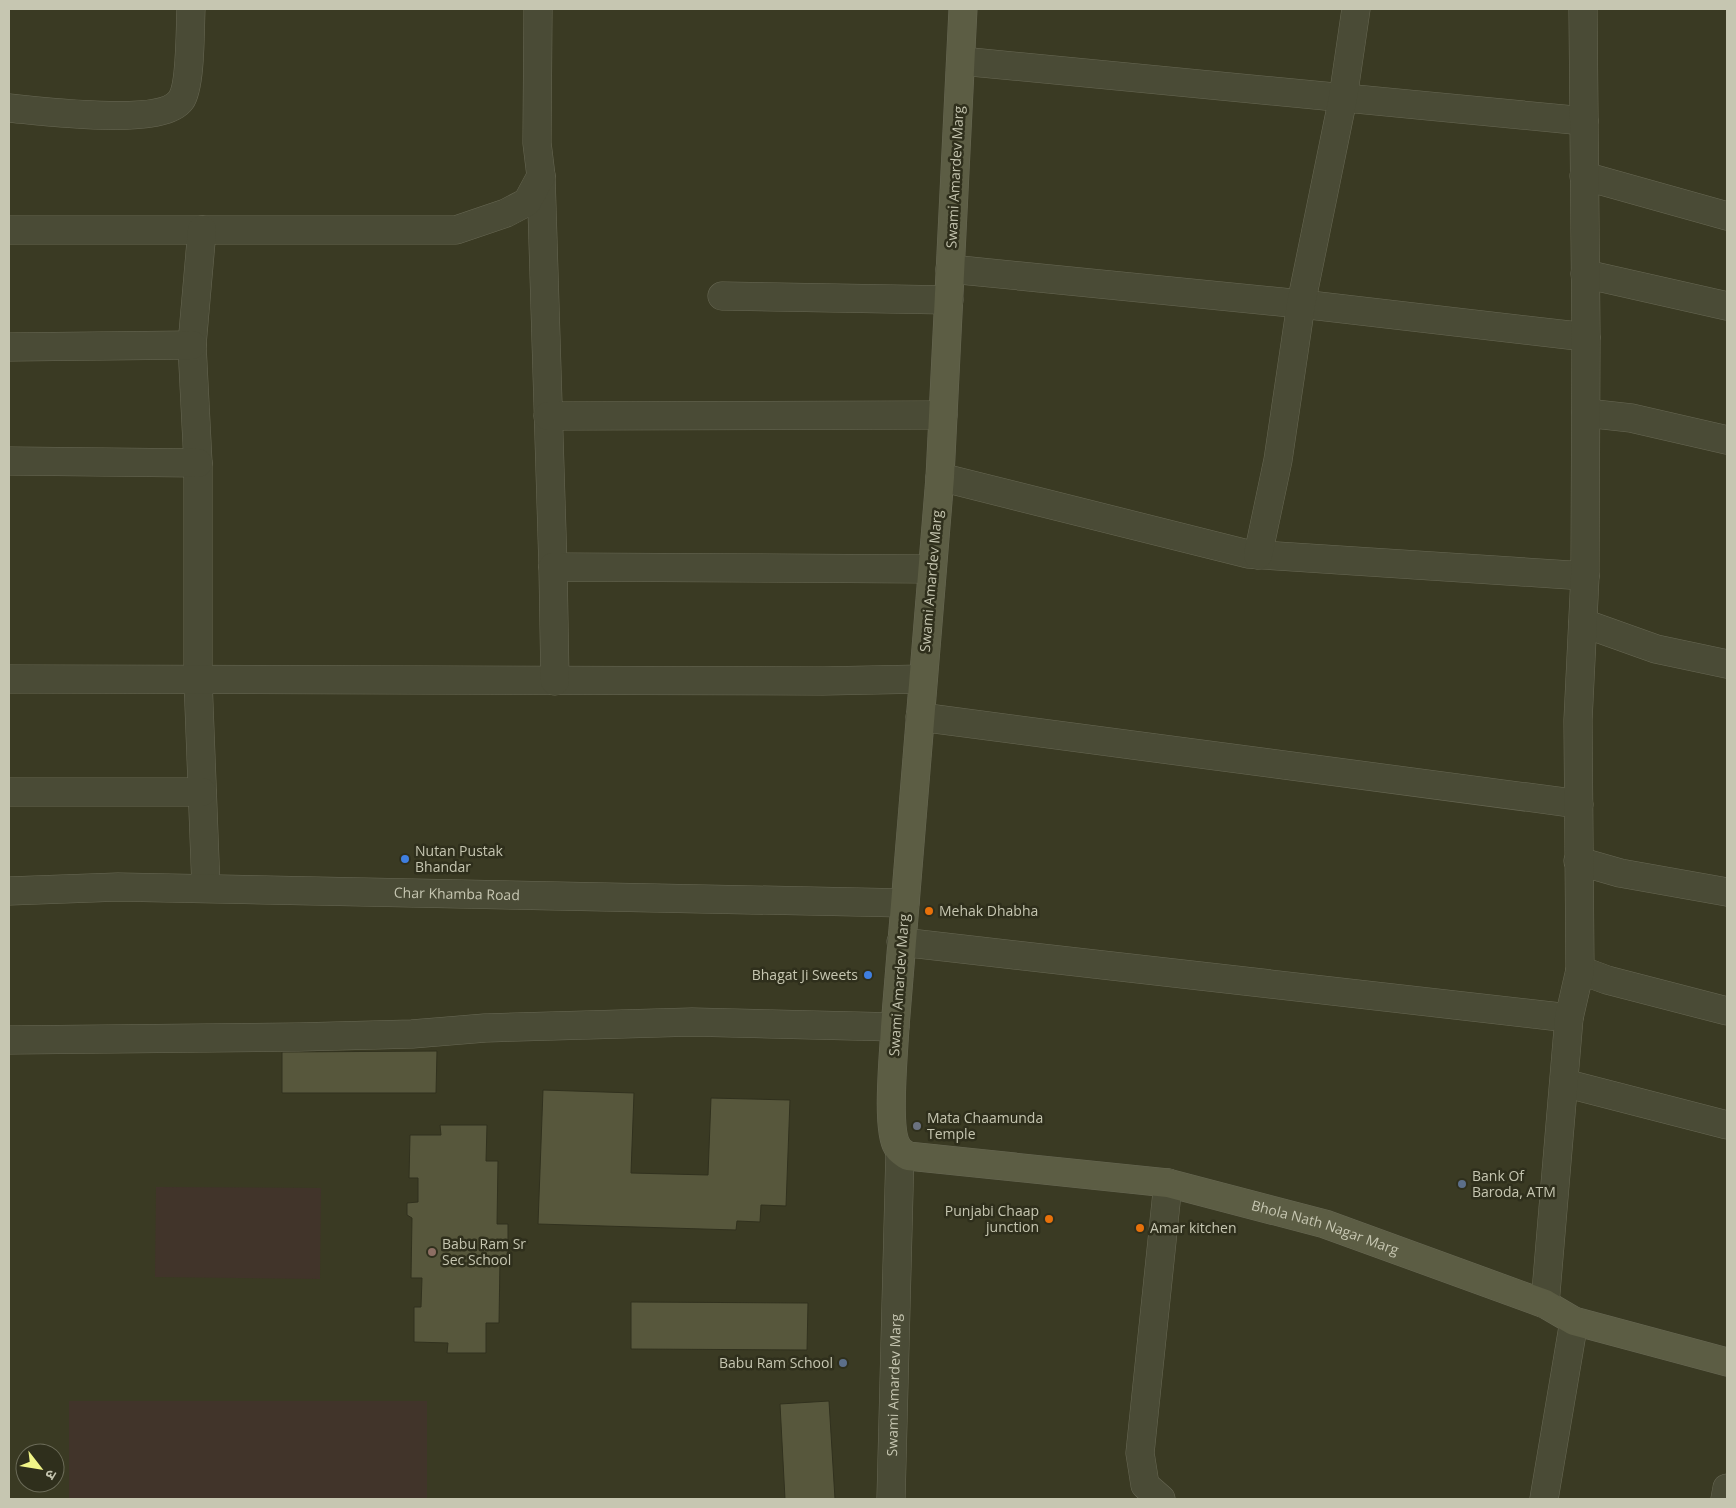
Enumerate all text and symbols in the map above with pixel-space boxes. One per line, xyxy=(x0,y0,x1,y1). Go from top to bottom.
street label: Swami Amardev Marg xyxy=(941,105,968,249)
street label: Swami Amardev Marg xyxy=(915,509,946,653)
place label: Nutan Pustak Bhandar xyxy=(415,841,504,876)
marker: Nutan Pustak Bhandar xyxy=(399,853,411,865)
street label: Char Khamba Road xyxy=(394,883,520,904)
place label: Mehak Dhabha xyxy=(939,901,1038,920)
marker: Mehak Dhabha xyxy=(923,905,935,917)
street label: Swami Amardev Marg xyxy=(884,913,913,1057)
place label: Bhagat Ji Sweets xyxy=(752,965,858,984)
marker: Bhagat Ji Sweets xyxy=(862,969,874,981)
place label: Mata Chaamunda Temple xyxy=(927,1108,1043,1143)
marker: Mata Chaamunda Temple xyxy=(911,1120,923,1132)
place label: Bank Of Baroda, ATM xyxy=(1472,1166,1556,1201)
marker: Bank Of Baroda, ATM xyxy=(1456,1178,1468,1190)
street label: Bhola Nath Nagar Marg xyxy=(1249,1195,1402,1259)
place label: Punjabi Chaap junction xyxy=(945,1201,1039,1236)
marker: Punjabi Chaap junction xyxy=(1043,1213,1055,1225)
place label: Amar kitchen xyxy=(1150,1218,1237,1237)
marker: Amar kitchen xyxy=(1134,1222,1146,1234)
place label: Babu Ram Sr Sec School xyxy=(442,1234,526,1269)
marker: Babu Ram Sr Sec School xyxy=(426,1246,438,1258)
street label: Swami Amardev Marg xyxy=(882,1313,905,1457)
place label: Babu Ram School xyxy=(719,1353,833,1372)
marker: Babu Ram School xyxy=(837,1357,849,1369)
north arrow xyxy=(15,1443,65,1493)
text: उ xyxy=(41,1467,62,1484)

